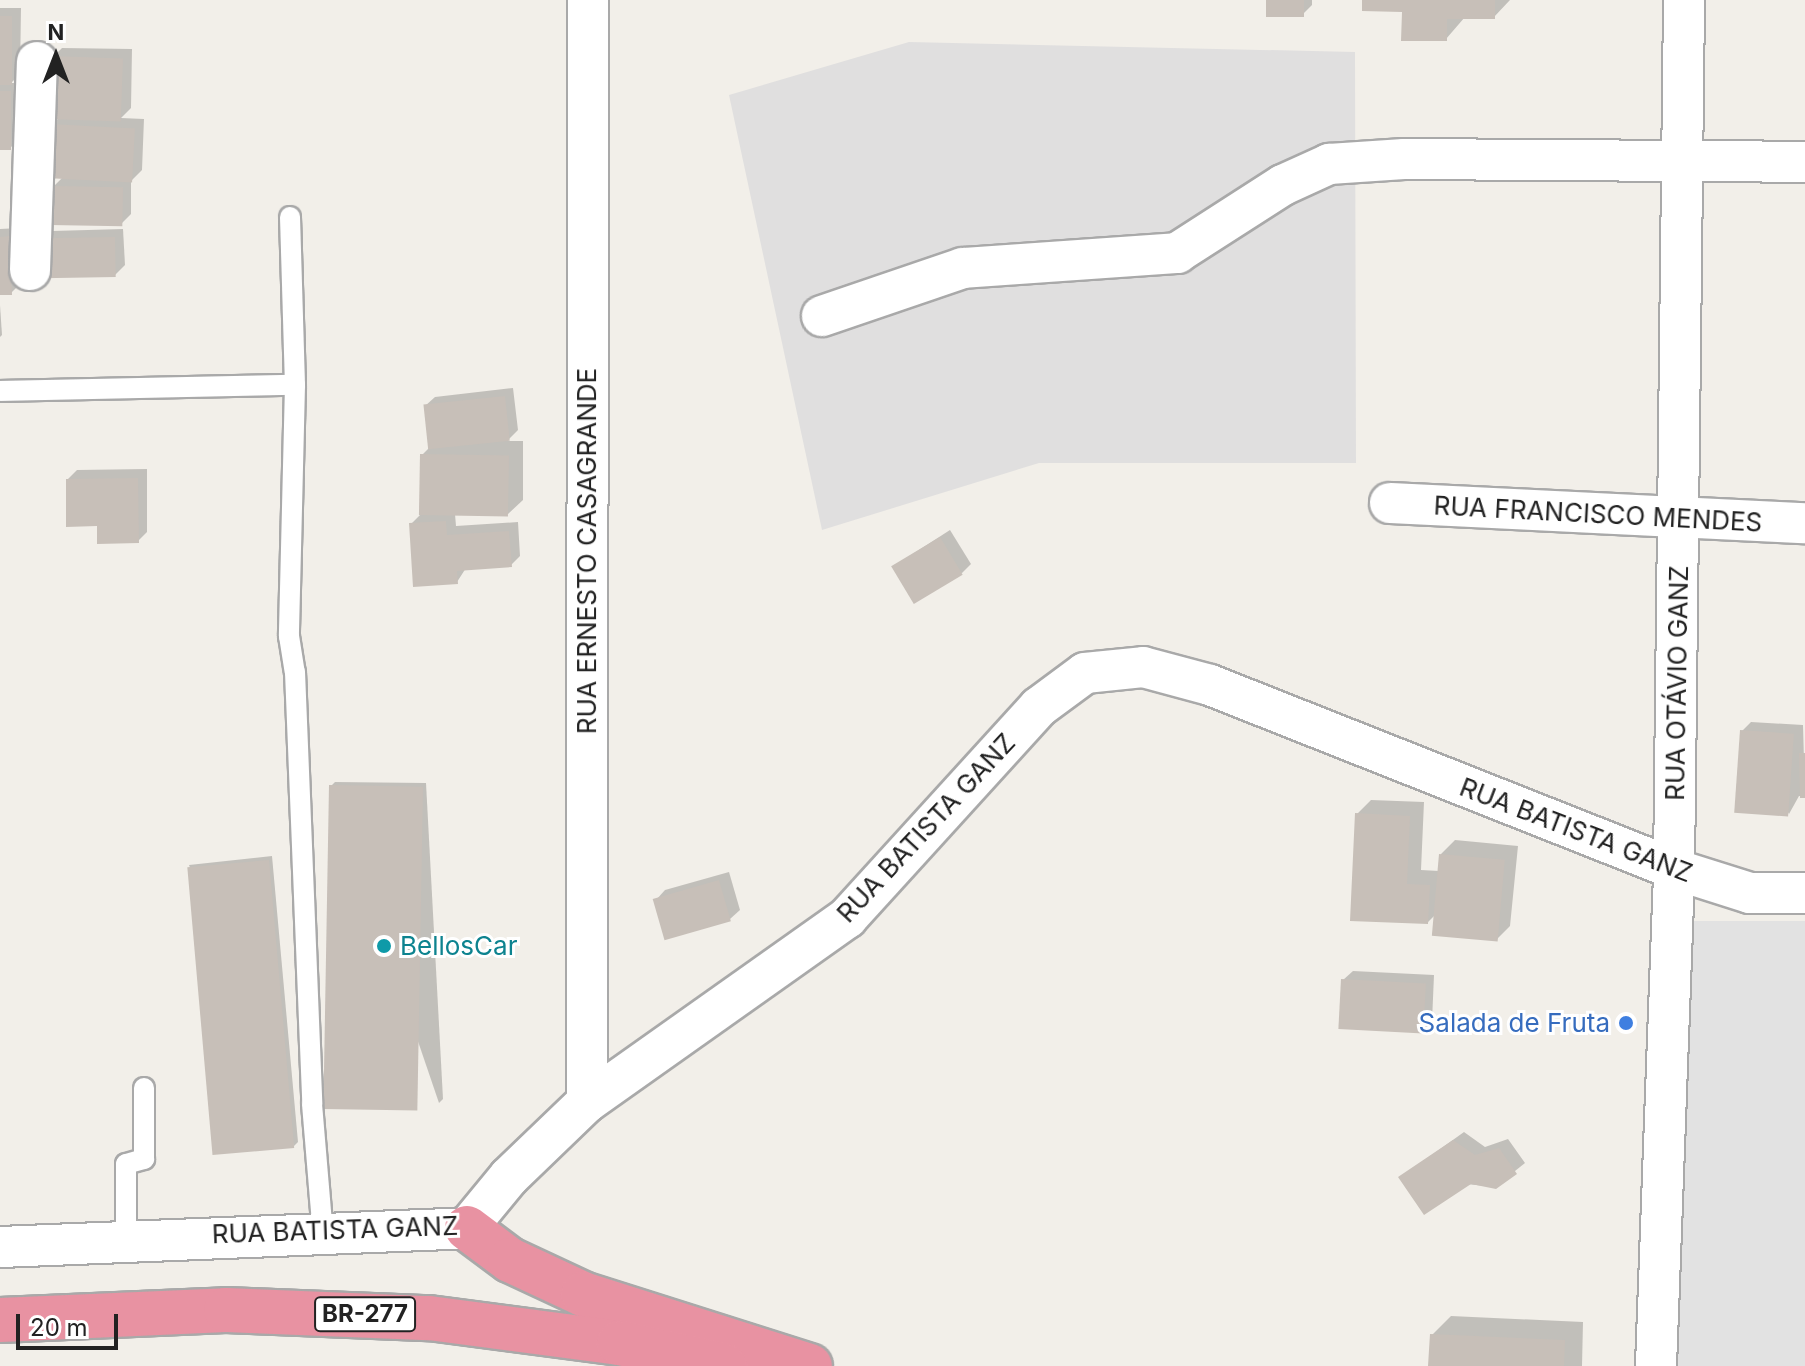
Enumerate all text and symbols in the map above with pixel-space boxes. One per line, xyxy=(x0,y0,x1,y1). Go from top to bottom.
north arrow xyxy=(16,16,96,96)
text: N xyxy=(48,19,64,45)
street label: RUA ERNESTO CASAGRANDE xyxy=(571,368,603,734)
street label: RUA FRANCISCO MENDES xyxy=(1433,490,1763,538)
street label: RUA OTÁVIO GANZ xyxy=(1659,565,1695,801)
street label: RUA BATISTA GANZ xyxy=(831,727,1021,929)
street label: RUA BATISTA GANZ xyxy=(1455,771,1697,889)
place label: BellosCar xyxy=(400,930,517,962)
marker: BellosCar xyxy=(375,937,393,955)
place label: Salada de Fruta xyxy=(1419,1007,1610,1039)
marker: Salada de Fruta xyxy=(1617,1014,1635,1032)
street label: RUA BATISTA GANZ xyxy=(211,1210,459,1250)
road number: BR-277 xyxy=(313,1294,417,1334)
scale bar xyxy=(20,1298,122,1348)
text: 20 m xyxy=(30,1313,88,1342)

